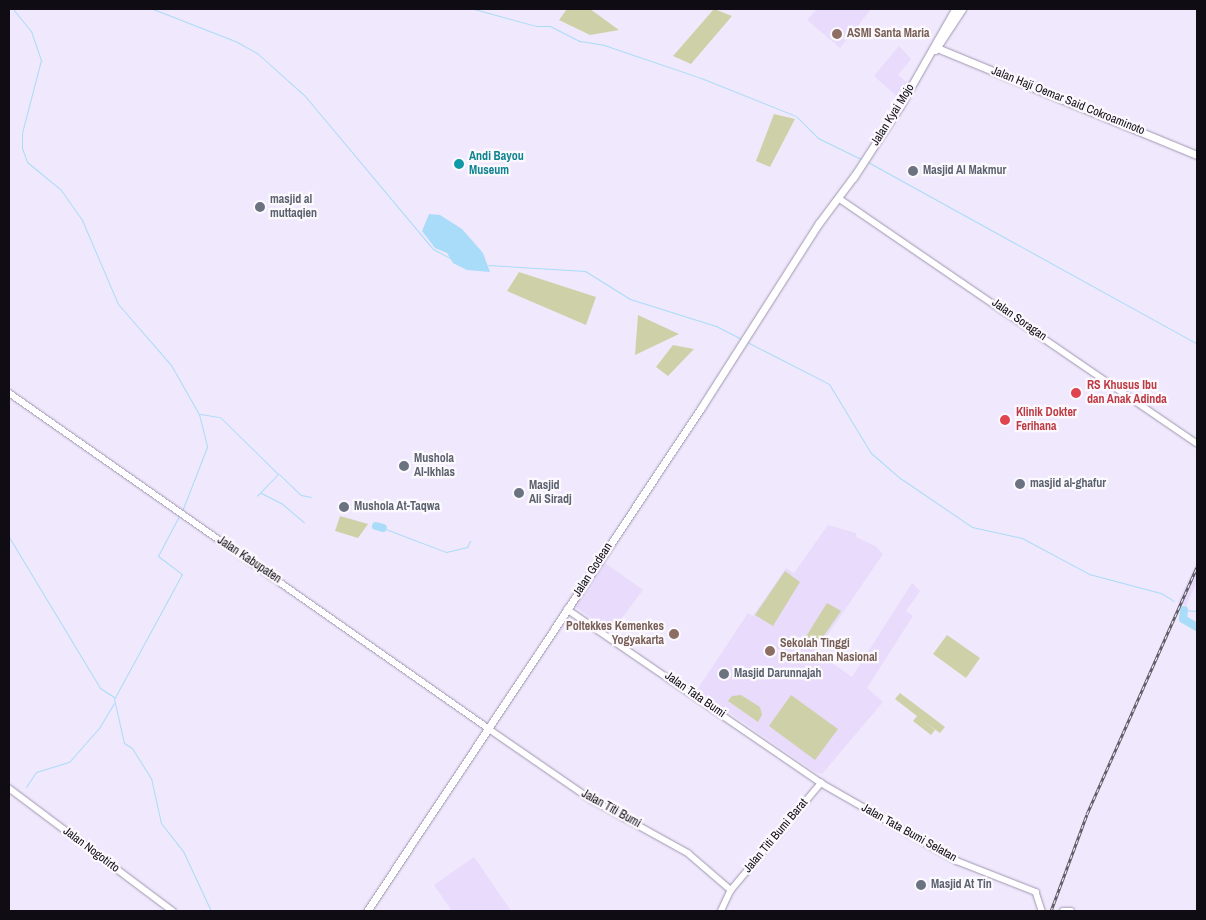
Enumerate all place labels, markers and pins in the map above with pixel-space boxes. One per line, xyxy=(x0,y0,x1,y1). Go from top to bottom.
place label: ASMI Santa Maria xyxy=(847,27,930,41)
marker: ASMI Santa Maria xyxy=(831,28,843,40)
place label: Andi Bayou Museum xyxy=(469,150,524,178)
marker: Andi Bayou Museum xyxy=(453,158,465,170)
place label: Masjid Al Makmur xyxy=(923,164,1007,178)
marker: Masjid Al Makmur xyxy=(907,165,919,177)
place label: masjid al muttaqien xyxy=(270,193,317,221)
marker: masjid al muttaqien xyxy=(254,201,266,213)
place label: RS Khusus Ibu dan Anak Adinda xyxy=(1087,379,1167,407)
marker: RS Khusus Ibu dan Anak Adinda xyxy=(1069,386,1083,400)
place label: Klinik Dokter Ferihana xyxy=(1016,406,1077,434)
marker: Klinik Dokter Ferihana xyxy=(998,413,1012,427)
place label: Mushola Al-Ikhlas xyxy=(414,452,455,480)
marker: Mushola Al-Ikhlas xyxy=(398,460,410,472)
place label: masjid al-ghafur xyxy=(1030,477,1106,491)
marker: masjid al-ghafur xyxy=(1014,478,1026,490)
place label: Masjid Ali Siradj xyxy=(529,479,572,507)
marker: Masjid Ali Siradj xyxy=(513,487,525,499)
place label: Mushola At-Taqwa xyxy=(354,500,440,514)
marker: Mushola At-Taqwa xyxy=(338,501,350,513)
place label: Poltekkes Kemenkes Yogyakarta xyxy=(566,620,664,648)
marker: Poltekkes Kemenkes Yogyakarta xyxy=(668,628,680,640)
place label: Sekolah Tinggi Pertanahan Nasional xyxy=(780,637,877,665)
marker: Sekolah Tinggi Pertanahan Nasional xyxy=(764,645,776,657)
place label: Masjid Darunnajah xyxy=(734,667,821,681)
marker: Masjid Darunnajah xyxy=(718,668,730,680)
place label: Masjid At Tin xyxy=(931,878,992,892)
marker: Masjid At Tin xyxy=(915,879,927,891)

